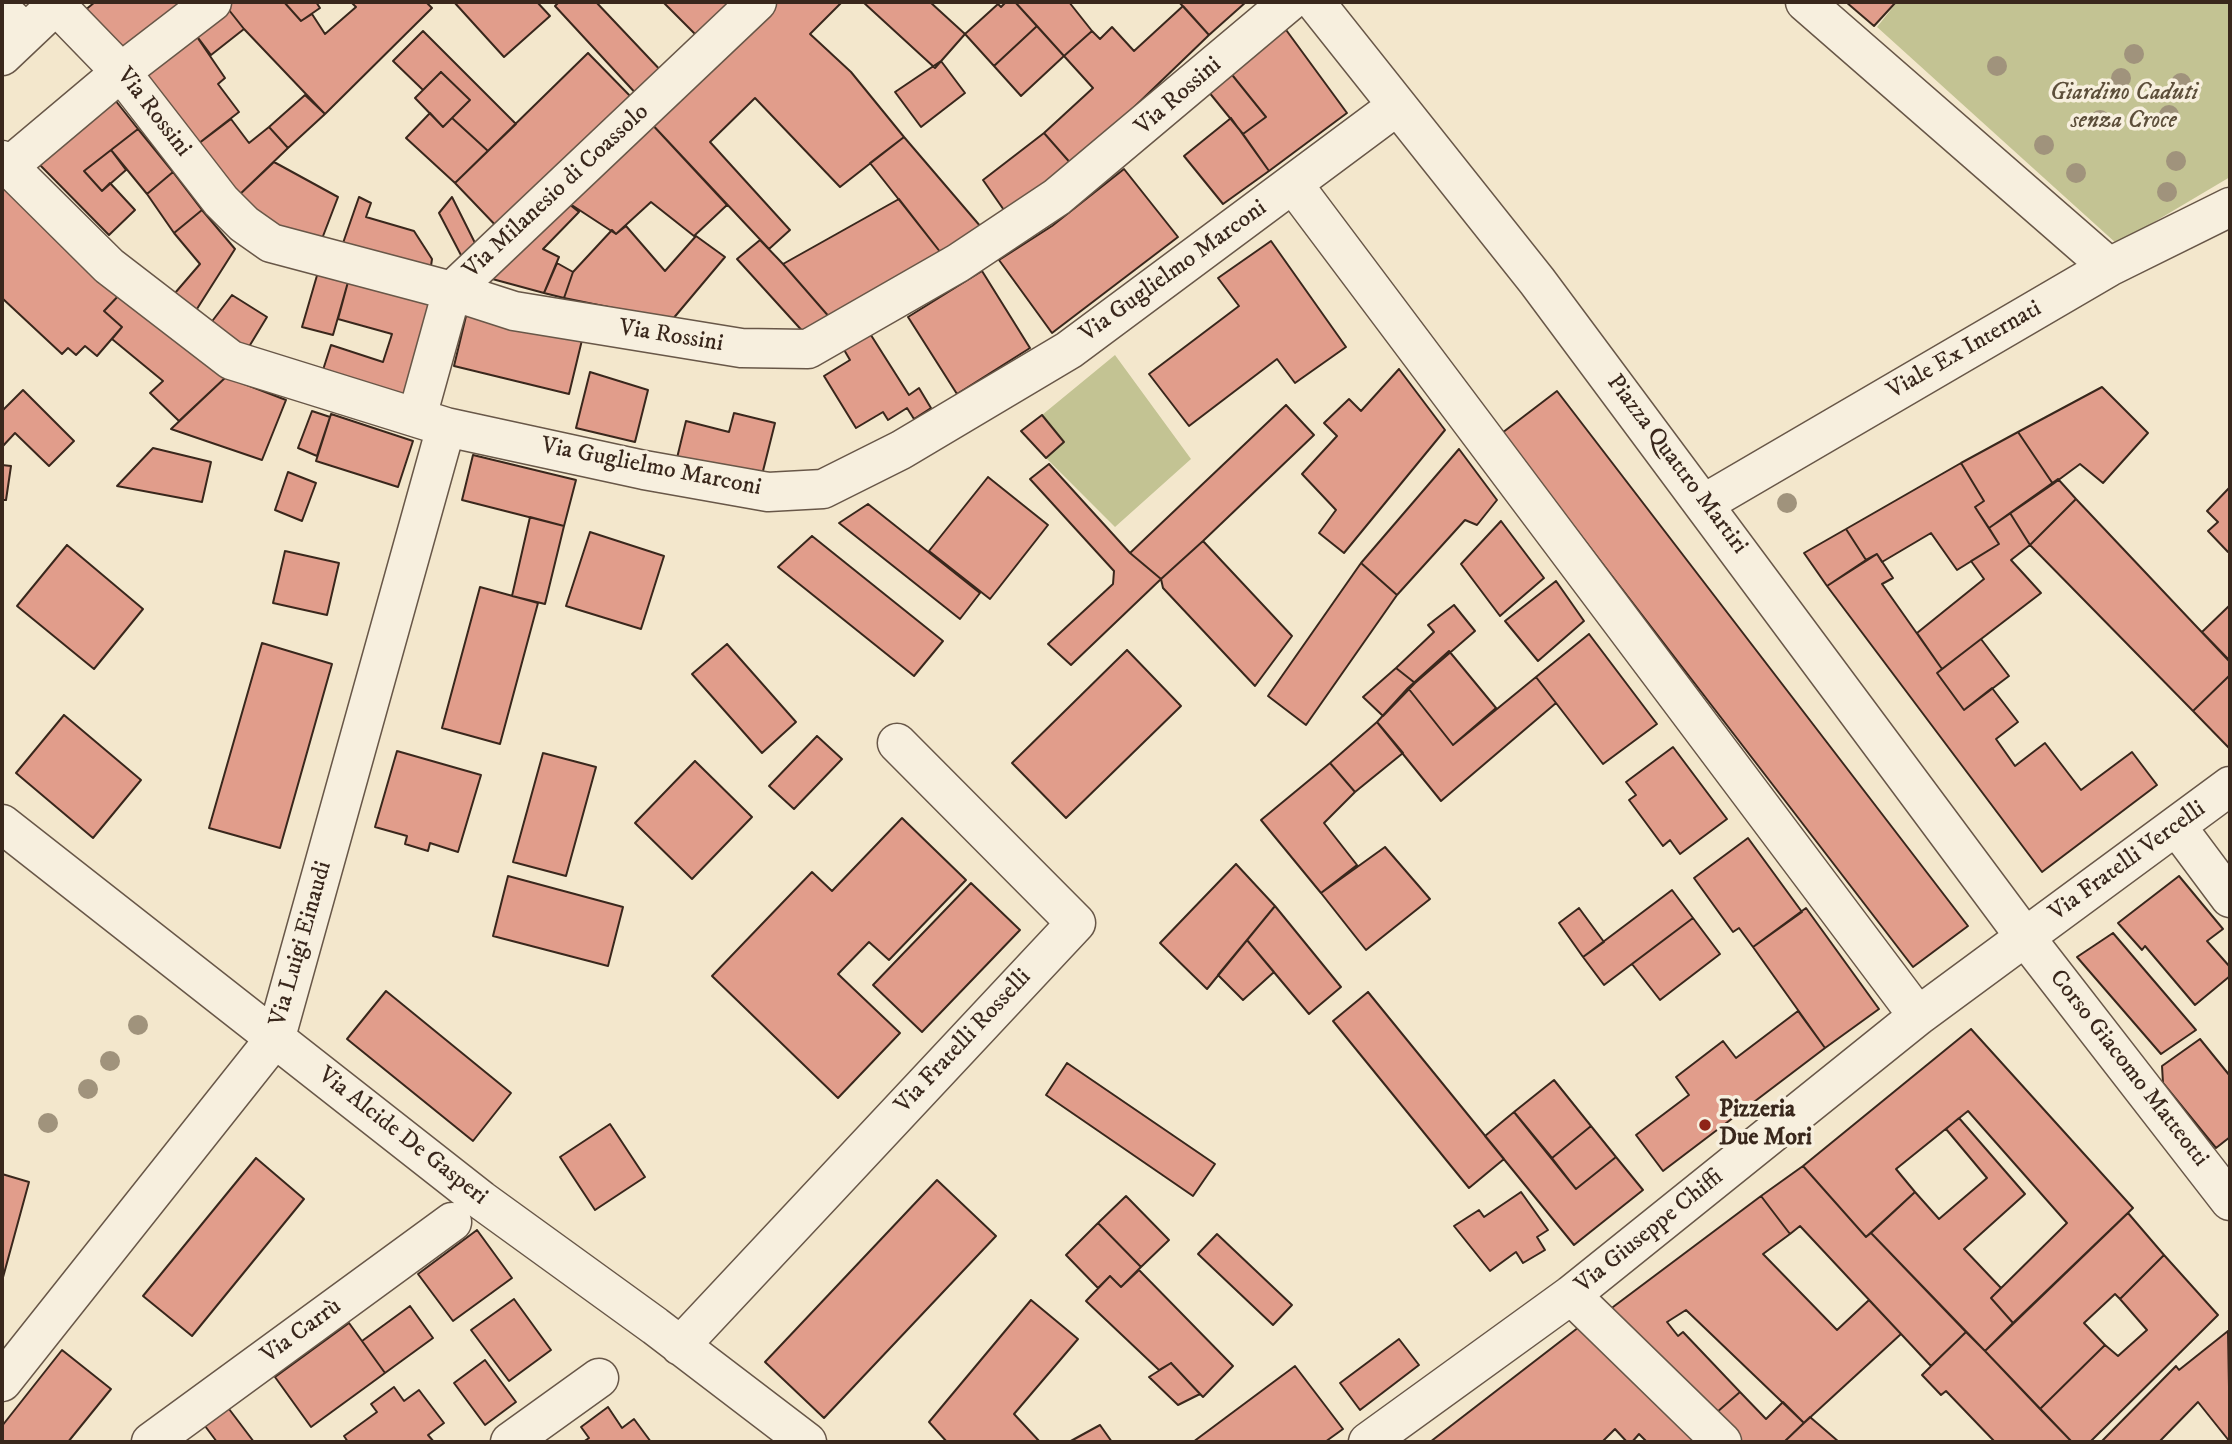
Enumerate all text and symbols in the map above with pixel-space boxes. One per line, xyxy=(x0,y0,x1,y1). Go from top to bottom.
street label: Via Rossini xyxy=(1130,52,1228,142)
street label: Via Rossini xyxy=(109,63,197,163)
park label: Giardino Caduti senza Croce xyxy=(2050,80,2198,136)
street label: Via Milanesio di Coassolo xyxy=(458,99,656,285)
street label: Via Guglielmo Marconi xyxy=(1075,195,1273,349)
street label: Viale Ex Internati xyxy=(1883,295,2047,407)
street label: Via Rossini xyxy=(617,315,725,359)
street label: Piazza Quattro Martiri xyxy=(1599,370,1753,560)
street label: Via Guglielmo Marconi xyxy=(538,433,764,503)
street label: Via Fratelli Vercelli xyxy=(2044,796,2212,928)
street label: Via Luigi Einaudi xyxy=(265,858,339,1030)
street label: Via Fratelli Rosselli xyxy=(890,964,1038,1120)
street label: Corso Giacomo Matteotti xyxy=(2042,965,2214,1173)
street label: Via Alcide De Gasperi xyxy=(311,1062,493,1212)
place label: Pizzeria Due Mori xyxy=(1719,1097,1812,1153)
marker: Pizzeria Due Mori xyxy=(1697,1117,1713,1133)
street label: Via Giuseppe Chiffi xyxy=(1570,1164,1730,1300)
street label: Via Carrù xyxy=(256,1293,348,1371)

